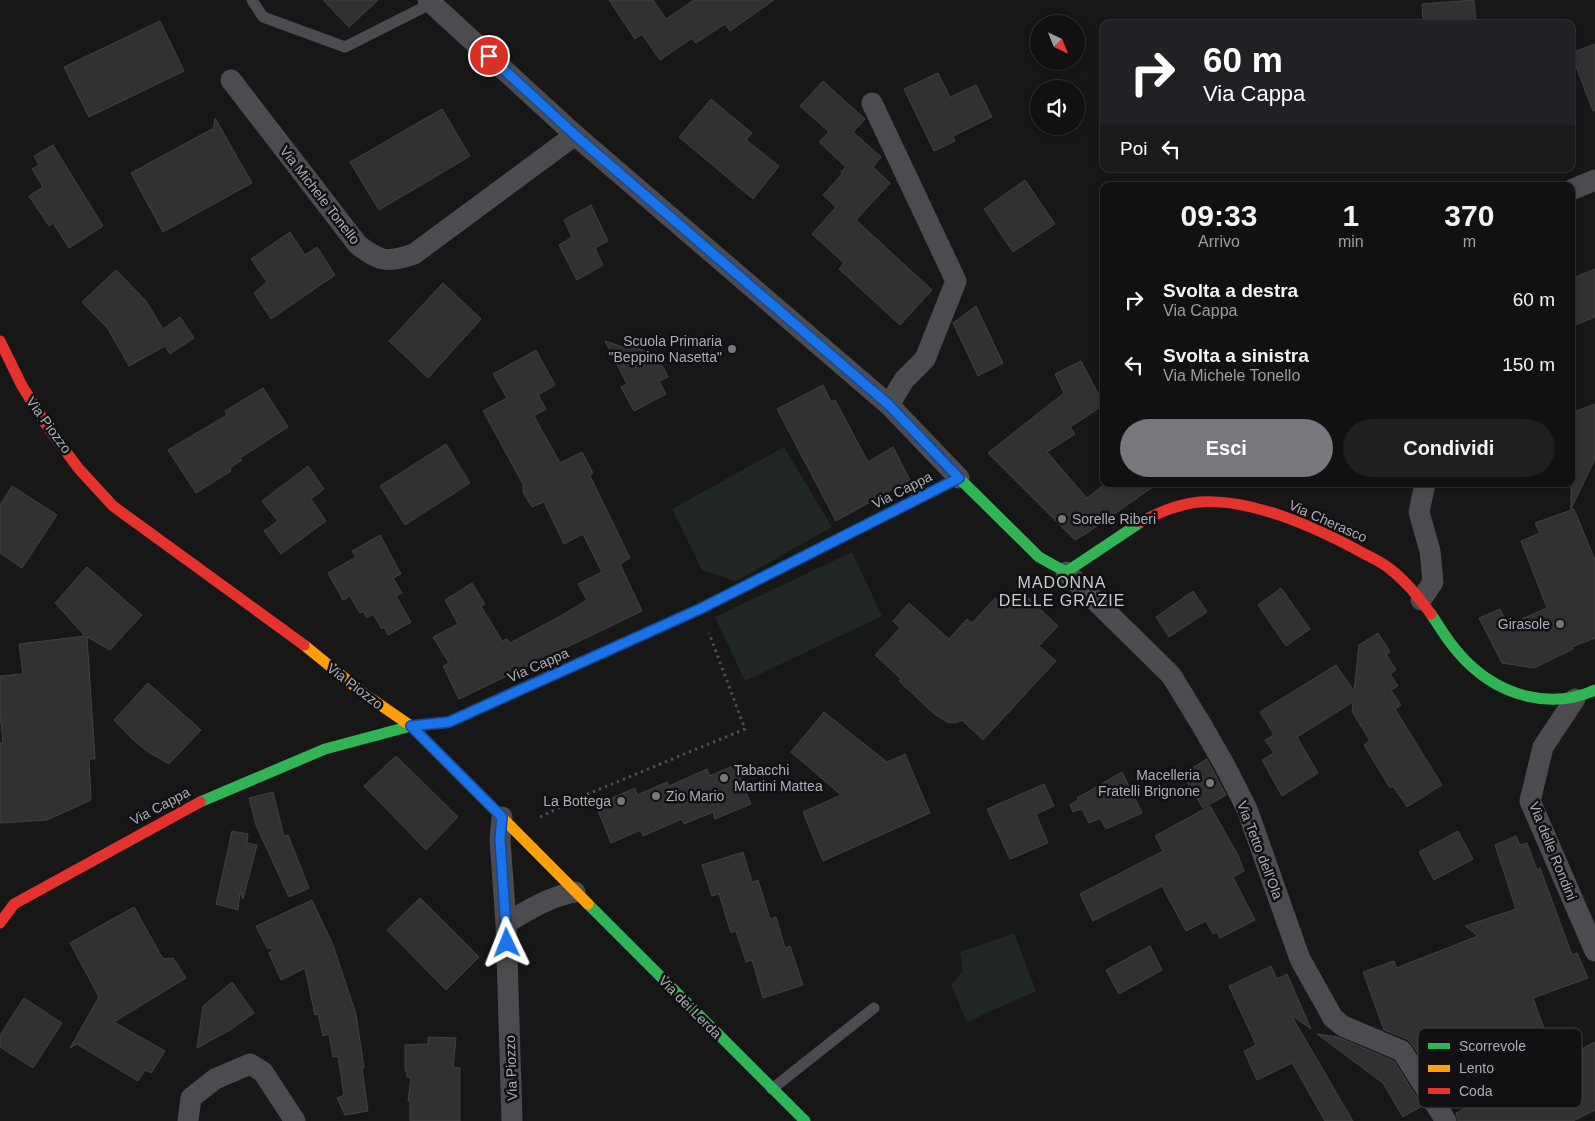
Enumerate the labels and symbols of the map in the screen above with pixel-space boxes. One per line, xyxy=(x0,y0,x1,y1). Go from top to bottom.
north arrow xyxy=(1030,15,1085,70)
pin xyxy=(468,35,510,77)
street label: Via Michele Tonello xyxy=(277,143,363,247)
place label: Scuola Primaria "Beppino Nasetta" xyxy=(609,333,722,365)
marker: Scuola Primaria "Beppino Nasetta" xyxy=(726,343,738,355)
street label: Via Piozzo xyxy=(23,394,75,457)
street label: Via Cappa xyxy=(869,468,935,512)
street label: Via Cherasco xyxy=(1286,497,1370,545)
place label: Sorelle Riberi xyxy=(1072,511,1156,527)
marker: Sorelle Riberi xyxy=(1056,513,1068,525)
district label: MADONNA DELLE GRAZIE xyxy=(999,574,1125,609)
place label: Girasole xyxy=(1498,616,1550,632)
marker: Girasole xyxy=(1554,618,1566,630)
street label: Via Cappa xyxy=(505,644,571,686)
street label: Via Piozzo xyxy=(324,660,386,712)
place label: Tabacchi Martini Mattea xyxy=(734,762,823,794)
place label: Macelleria Fratelli Brignone xyxy=(1098,767,1200,799)
marker: Tabacchi Martini Mattea xyxy=(718,772,730,784)
marker: Macelleria Fratelli Brignone xyxy=(1204,777,1216,789)
street label: Via Cappa xyxy=(127,784,193,828)
place label: Zio Mario xyxy=(666,788,725,804)
marker: Zio Mario xyxy=(650,790,662,802)
place label: La Bottega xyxy=(543,793,611,809)
marker: La Bottega xyxy=(615,795,627,807)
street label: Via Tetto dell'Ola xyxy=(1234,799,1286,902)
street label: Via delle Rondini xyxy=(1526,799,1580,903)
position arrow xyxy=(480,916,532,968)
street label: Via dei Lerda xyxy=(655,972,725,1042)
legend xyxy=(1418,1028,1582,1108)
street label: Via Piozzo xyxy=(502,1035,520,1101)
text: Scorrevole xyxy=(1459,1038,1526,1054)
text: Lento xyxy=(1459,1060,1494,1076)
text: Coda xyxy=(1459,1083,1493,1099)

